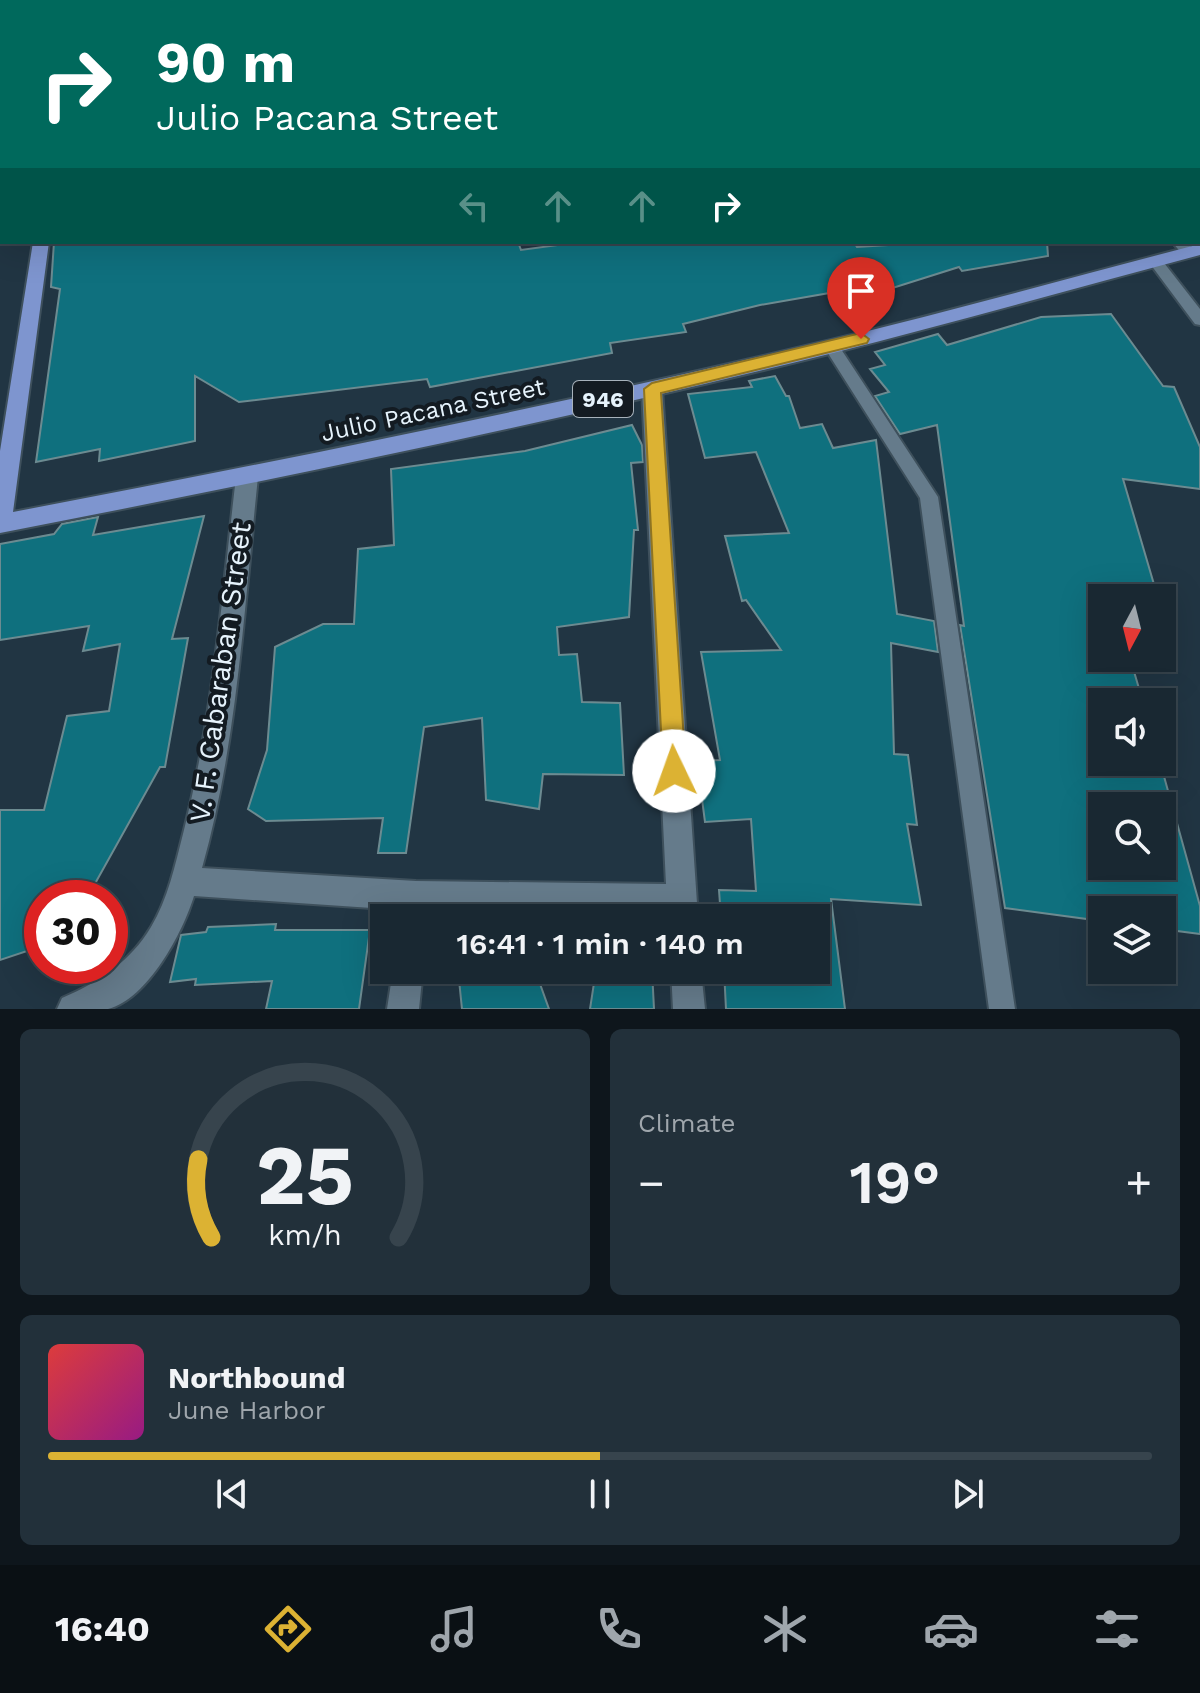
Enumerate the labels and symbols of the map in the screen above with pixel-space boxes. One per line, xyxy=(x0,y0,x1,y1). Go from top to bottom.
pin xyxy=(827,257,895,339)
street label: Julio Pacana Street xyxy=(319,373,547,447)
road number: 946 xyxy=(573,381,633,417)
street label: V. F. Cabaraban Street xyxy=(183,520,258,824)
north arrow xyxy=(1088,584,1176,672)
position arrow xyxy=(632,729,716,813)
speed limit sign: 30 xyxy=(24,880,128,984)

